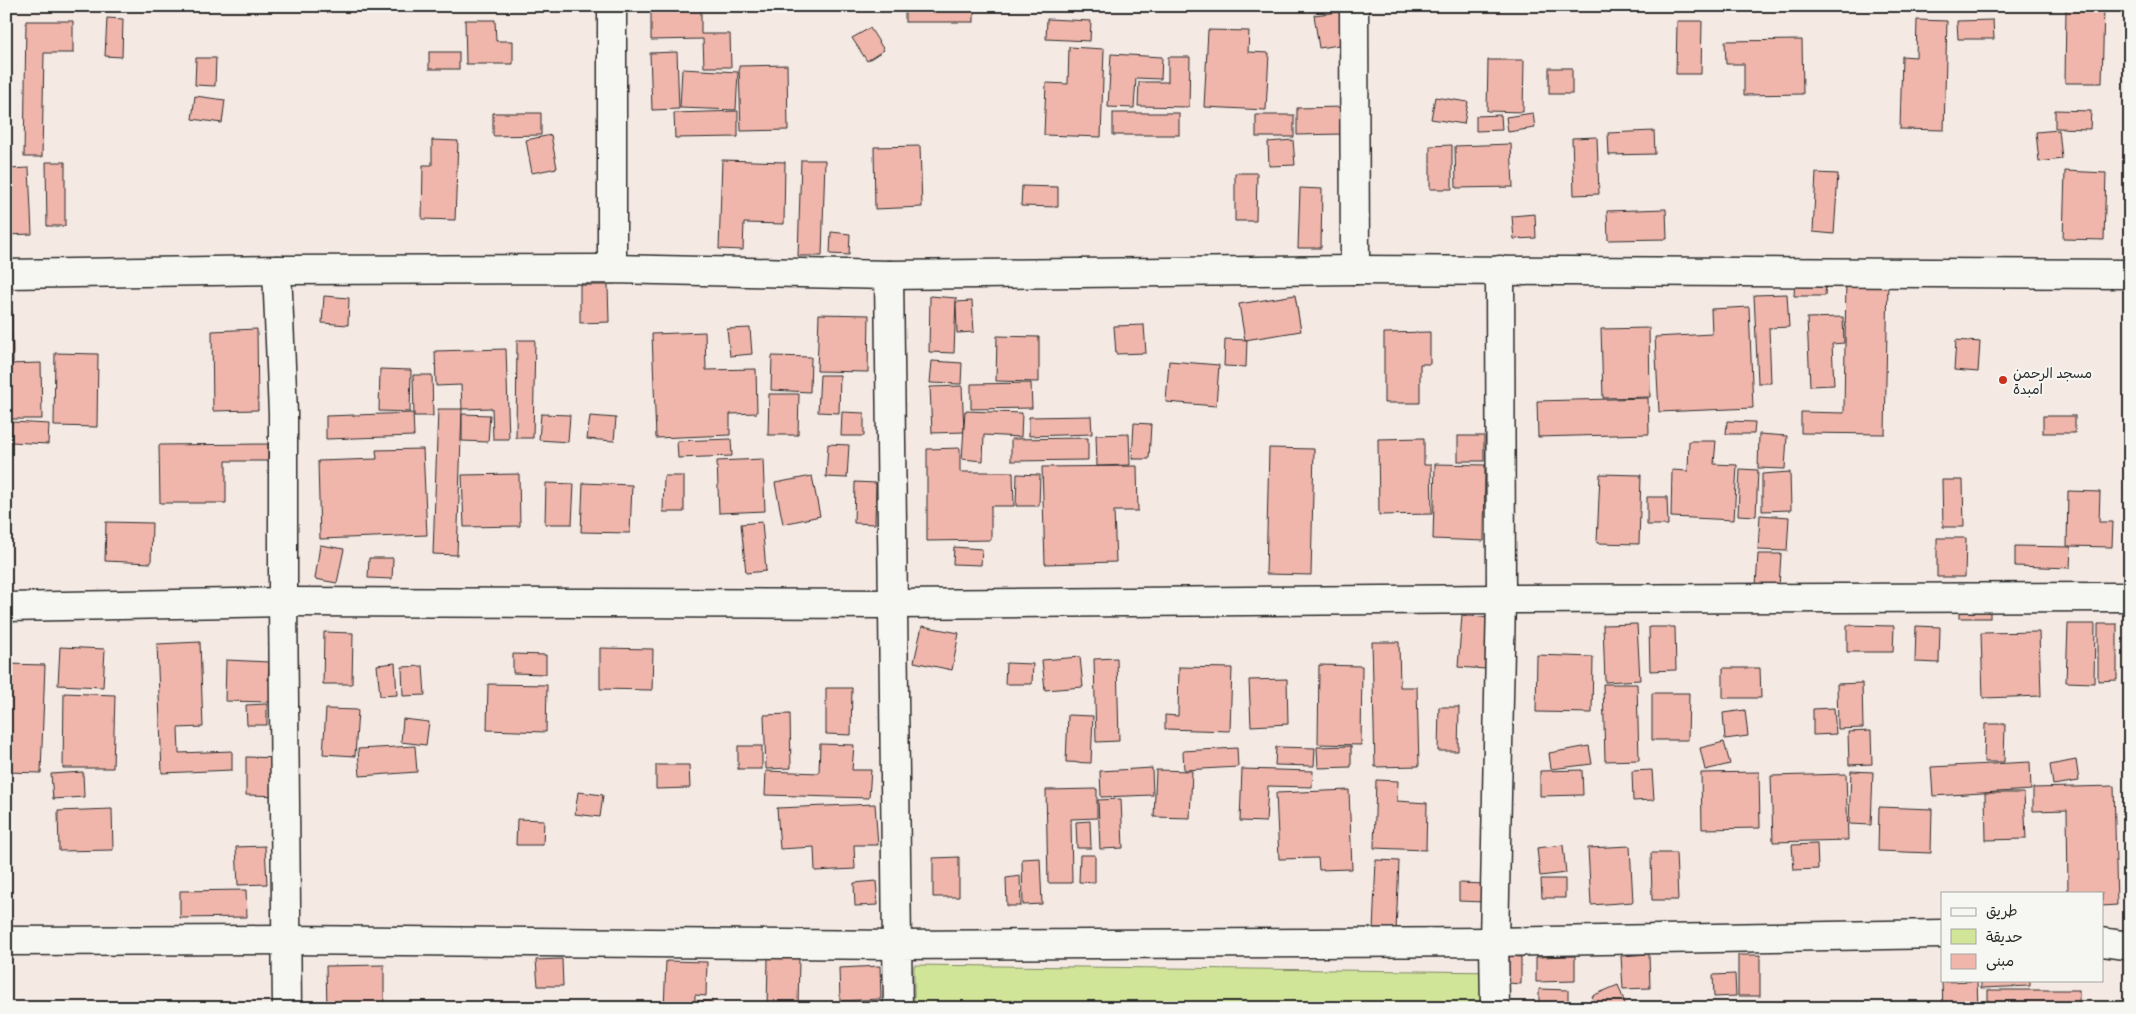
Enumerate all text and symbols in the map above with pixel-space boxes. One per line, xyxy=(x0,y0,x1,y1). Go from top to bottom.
place label: مسجد الرحمن امبدة xyxy=(2013,363,2092,398)
marker: مسجد الرحمن امبدة xyxy=(1997,374,2009,386)
legend xyxy=(1941,892,2104,982)
text: طريق xyxy=(1986,900,2018,921)
text: حديقة xyxy=(1986,926,2023,947)
text: مبنى xyxy=(1986,950,2014,971)

